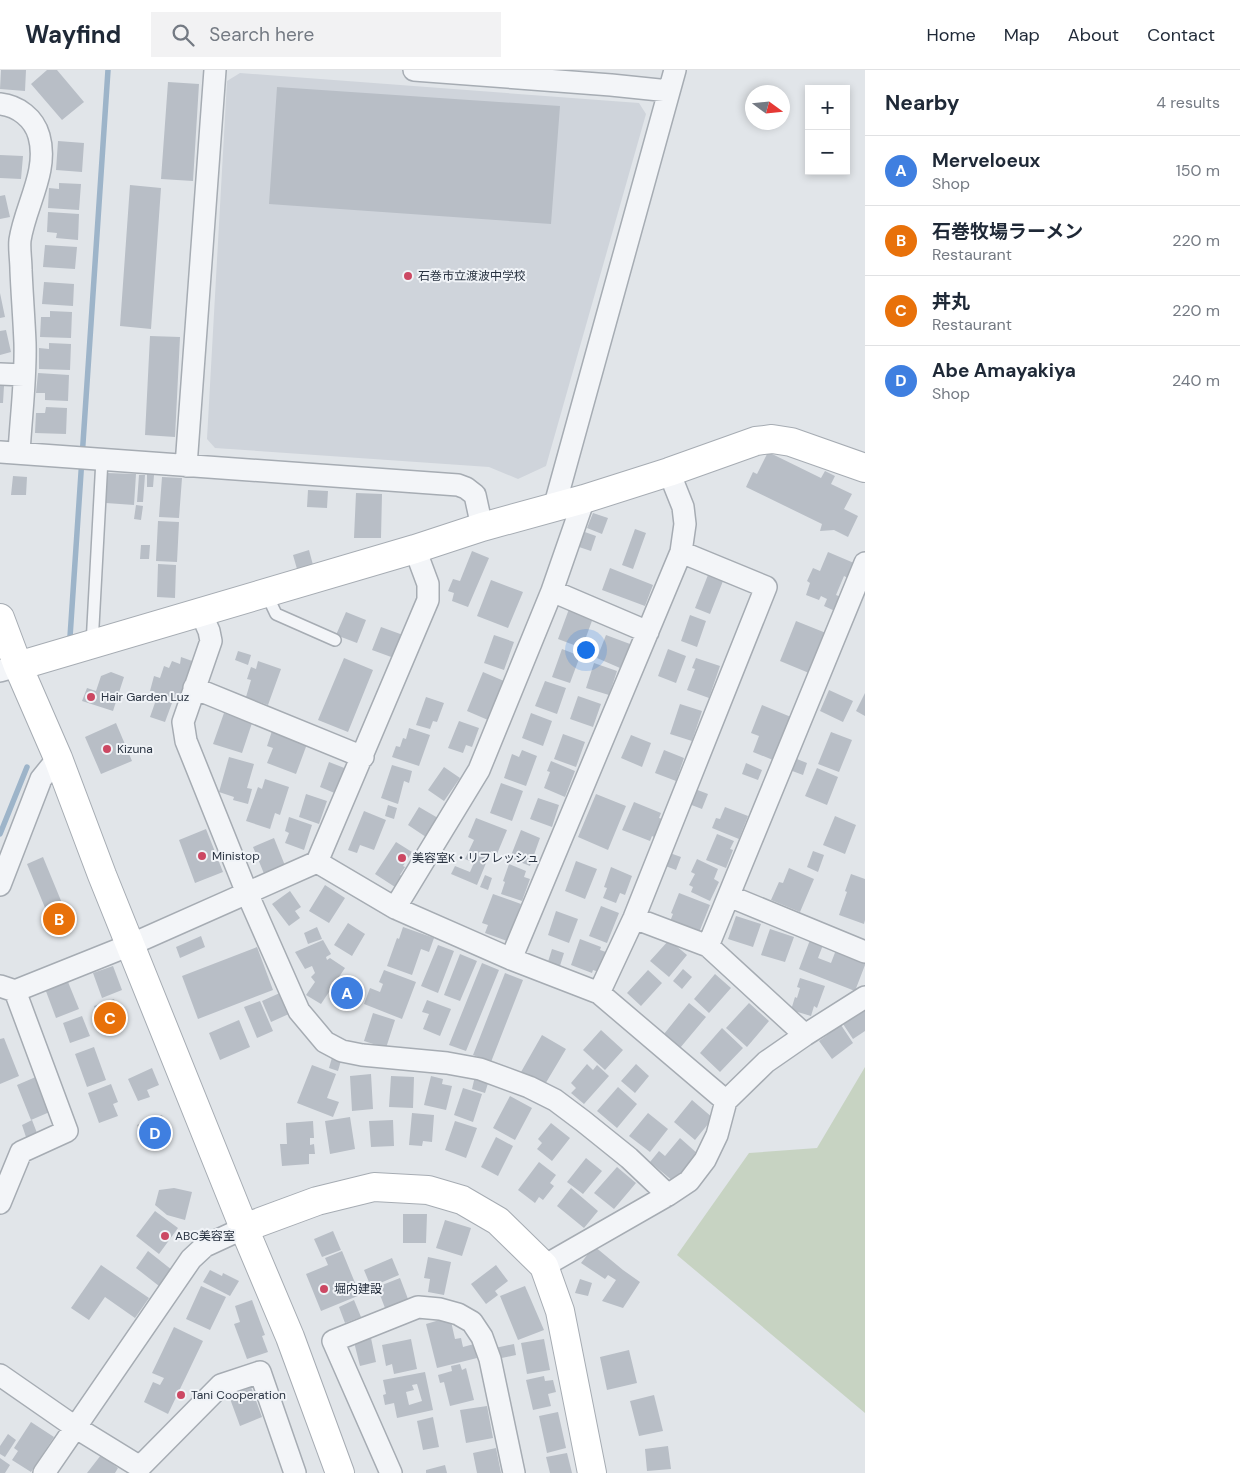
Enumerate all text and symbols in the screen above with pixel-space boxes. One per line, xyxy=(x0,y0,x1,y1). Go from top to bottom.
search box xyxy=(151,12,501,57)
text: Wayfind xyxy=(25,19,121,50)
icon: search xyxy=(169,21,197,49)
text: Search here xyxy=(209,22,314,47)
text: Home xyxy=(926,23,976,47)
text: Map xyxy=(1004,23,1040,47)
text: About xyxy=(1068,23,1119,47)
text: Contact xyxy=(1147,23,1215,47)
north arrow xyxy=(745,85,790,130)
map controls xyxy=(805,85,850,175)
button: + xyxy=(805,85,850,130)
text: Nearby xyxy=(885,89,959,117)
text: 4 results xyxy=(1156,92,1220,113)
button: − xyxy=(805,130,850,175)
text: Merveloeux xyxy=(932,148,1040,173)
text: A xyxy=(895,160,907,181)
text: 150 m xyxy=(1176,160,1220,181)
text: Shop xyxy=(932,173,970,194)
text: 石巻牧場ラーメン xyxy=(932,219,1083,244)
text: B xyxy=(896,230,906,251)
text: 220 m xyxy=(1172,230,1220,251)
text: Restaurant xyxy=(932,244,1012,265)
place label: 石巻市立渡波中学校 xyxy=(418,268,526,284)
marker: 石巻市立渡波中学校 xyxy=(402,270,414,282)
text: 丼丸 xyxy=(932,289,970,314)
text: C xyxy=(895,300,907,321)
text: 220 m xyxy=(1172,300,1220,321)
text: Restaurant xyxy=(932,314,1012,335)
text: Abe Amayakiya xyxy=(932,358,1076,383)
text: D xyxy=(895,370,907,391)
text: 240 m xyxy=(1172,370,1220,391)
text: Shop xyxy=(932,383,970,404)
your location xyxy=(573,637,599,663)
place label: Hair Garden Luz xyxy=(101,689,189,705)
marker: Hair Garden Luz xyxy=(85,691,97,703)
place label: Kizuna xyxy=(117,741,153,757)
marker: Kizuna xyxy=(101,743,113,755)
place label: Ministop xyxy=(212,848,260,864)
marker: Ministop xyxy=(196,850,208,862)
place label: 美容室K・リフレッシュ xyxy=(412,850,539,866)
marker: 美容室K・リフレッシュ xyxy=(396,852,408,864)
pin: B xyxy=(43,900,75,938)
pin: A xyxy=(331,974,363,1012)
pin: C xyxy=(94,999,126,1037)
pin: D xyxy=(139,1114,171,1152)
place label: ABC美容室 xyxy=(175,1228,235,1244)
marker: ABC美容室 xyxy=(159,1230,171,1242)
place label: 堀内建設 xyxy=(334,1281,382,1297)
marker: 堀内建設 xyxy=(318,1283,330,1295)
place label: Tani Cooperation xyxy=(191,1387,286,1403)
marker: Tani Cooperation xyxy=(175,1389,187,1401)

